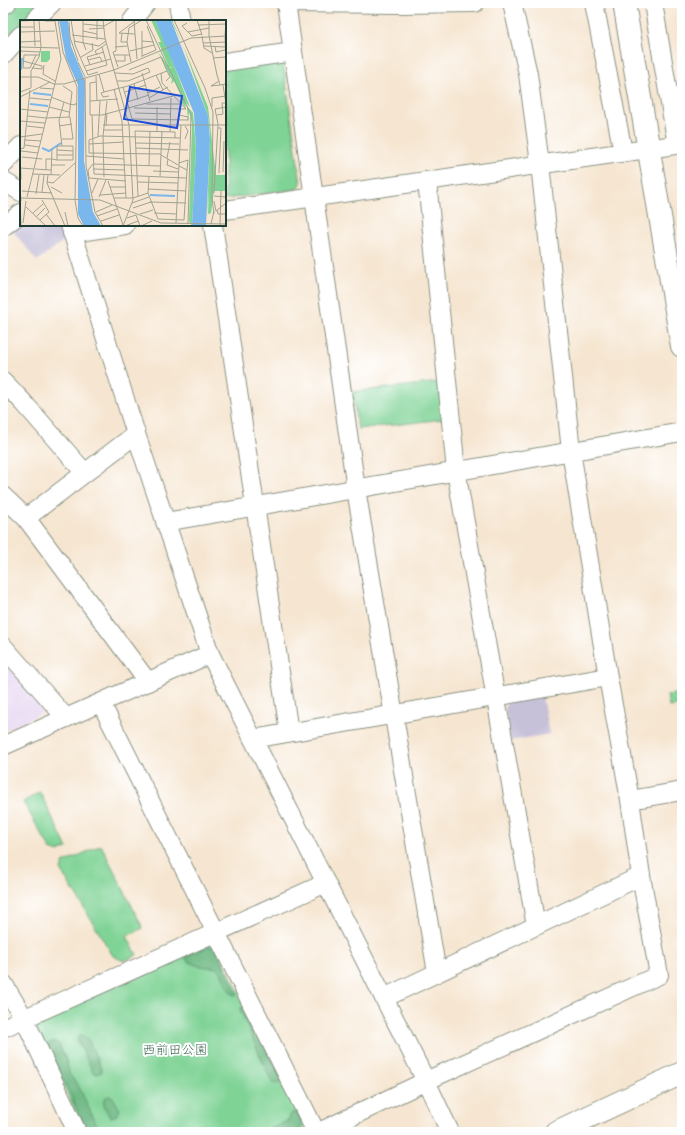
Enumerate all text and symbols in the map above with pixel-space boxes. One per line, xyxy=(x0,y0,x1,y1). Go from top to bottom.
inset map xyxy=(20,20,226,226)
park label: 西前田公園 xyxy=(142,1042,208,1057)

